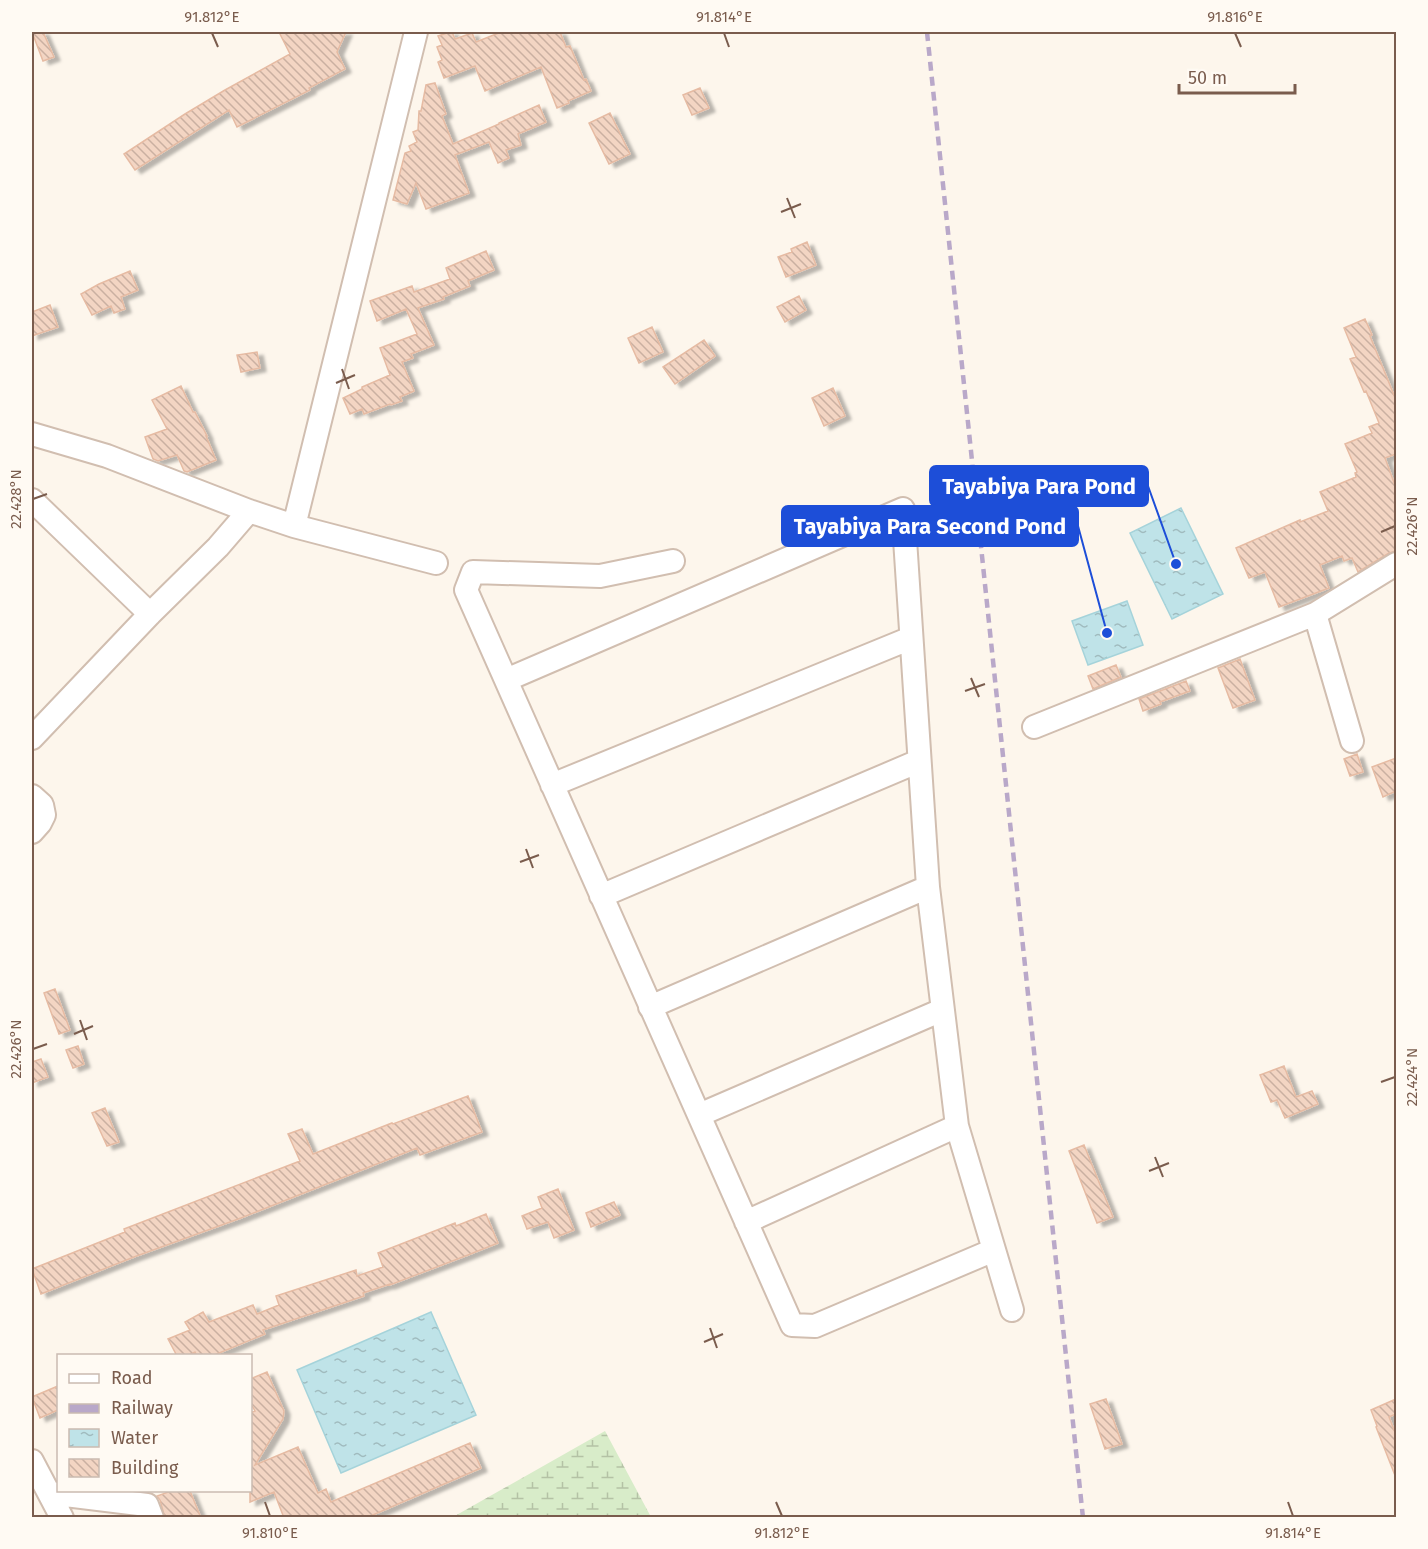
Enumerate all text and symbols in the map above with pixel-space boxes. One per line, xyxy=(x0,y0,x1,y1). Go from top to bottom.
text: 91.812°E xyxy=(184,8,240,26)
text: 91.814°E xyxy=(696,8,752,26)
text: 91.816°E xyxy=(1207,8,1263,26)
scale bar xyxy=(1179,57,1294,95)
text: 50 m xyxy=(1188,67,1227,89)
callout: Tayabiya Para Pond xyxy=(930,466,1148,506)
text: 22.428°N xyxy=(7,469,25,529)
text: Tayabiya Para Pond xyxy=(942,473,1136,500)
text: 22.426°N xyxy=(1403,497,1421,556)
callout: Tayabiya Para Second Pond xyxy=(782,506,1078,546)
text: Tayabiya Para Second Pond xyxy=(794,513,1066,540)
text: 22.426°N xyxy=(7,1020,25,1079)
text: 22.424°N xyxy=(1403,1048,1421,1106)
legend xyxy=(57,1354,252,1492)
text: Road xyxy=(111,1367,153,1389)
text: Railway xyxy=(111,1397,173,1419)
text: Water xyxy=(111,1427,158,1449)
text: Building xyxy=(111,1457,179,1479)
text: 91.810°E xyxy=(242,1524,298,1542)
text: 91.812°E xyxy=(754,1524,810,1542)
text: 91.814°E xyxy=(1265,1524,1321,1542)

